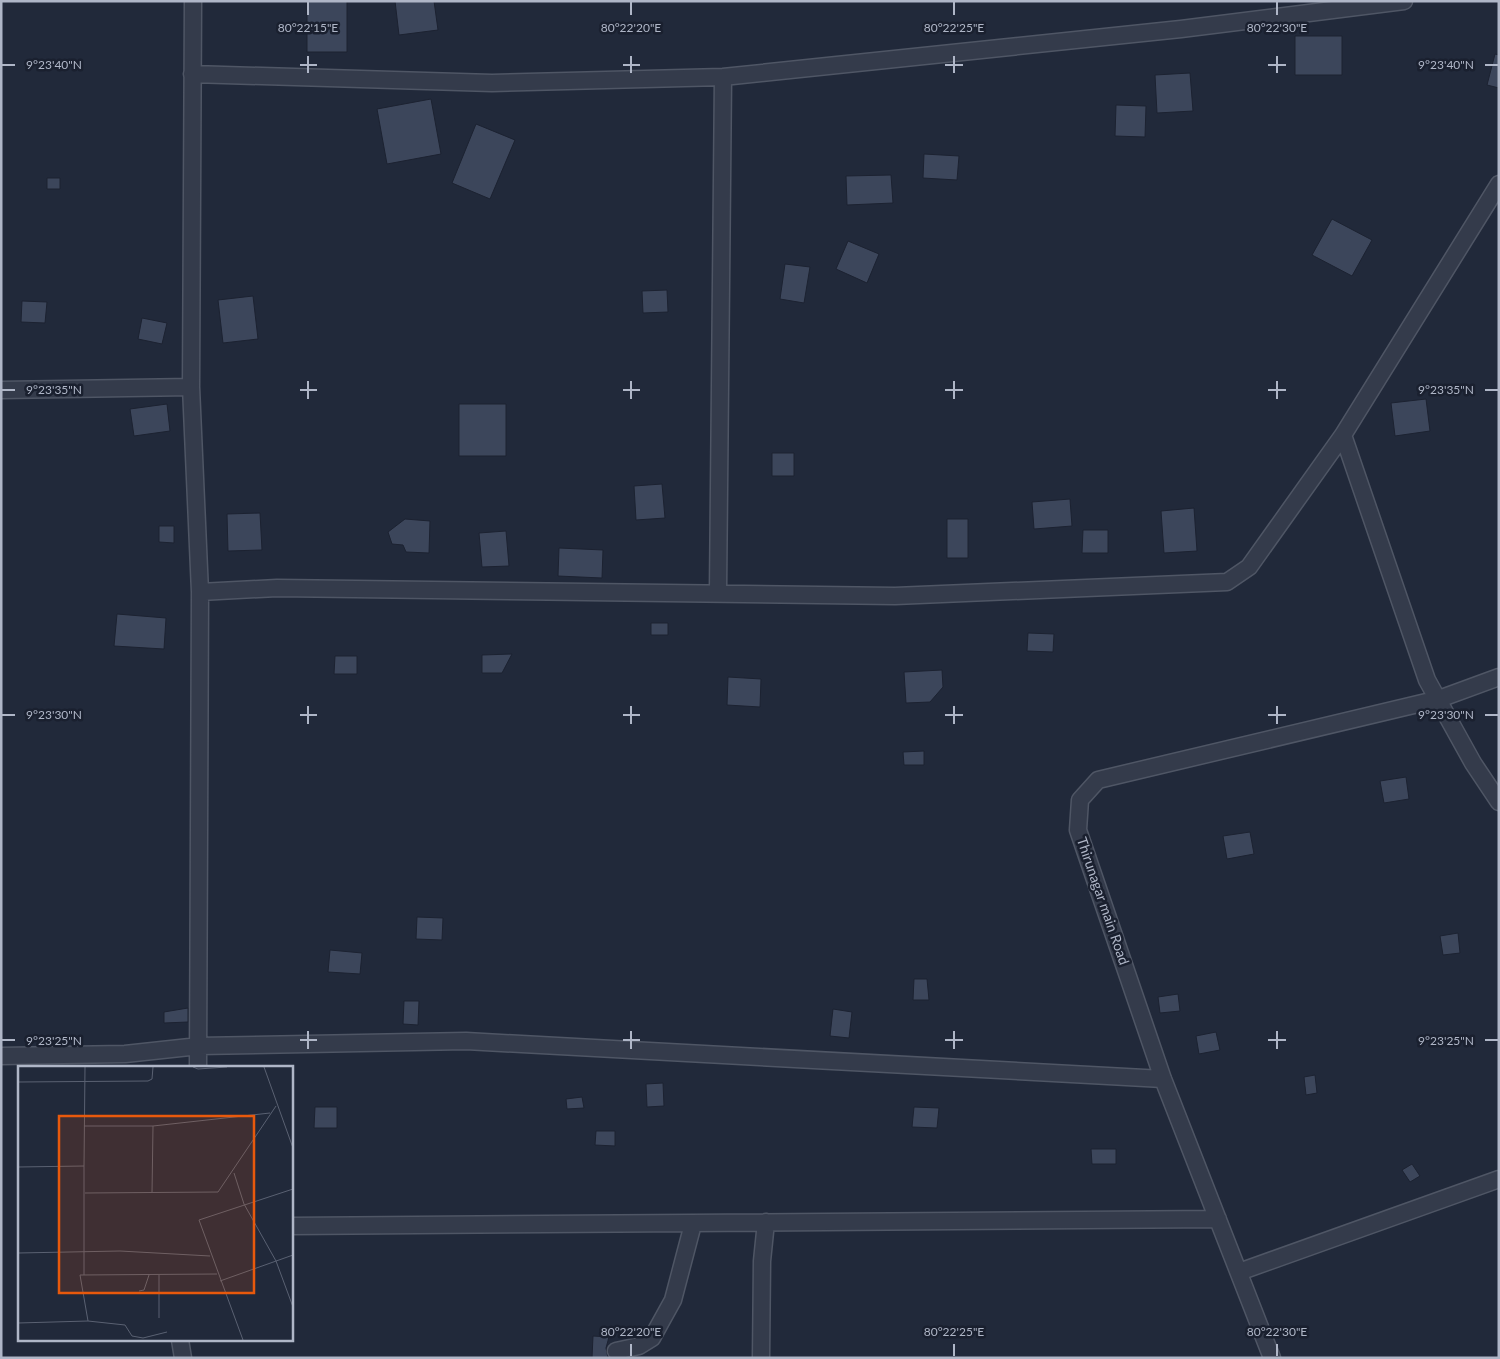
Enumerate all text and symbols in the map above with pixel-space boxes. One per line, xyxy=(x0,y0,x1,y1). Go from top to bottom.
text: 80°22'15"E xyxy=(278,20,338,35)
text: 80°22'20"E xyxy=(601,20,661,35)
text: 80°22'25"E xyxy=(924,20,984,35)
text: 80°22'30"E xyxy=(1247,20,1307,35)
text: 9°23'40"N xyxy=(26,57,82,72)
text: 9°23'40"N xyxy=(1418,57,1474,72)
text: 9°23'35"N xyxy=(26,382,82,397)
text: 9°23'35"N xyxy=(1418,382,1474,397)
text: 9°23'30"N xyxy=(26,707,82,722)
text: 9°23'30"N xyxy=(1418,707,1474,722)
street label: Thirunagar main Road xyxy=(1074,835,1133,967)
text: 9°23'25"N xyxy=(26,1033,82,1048)
text: 9°23'25"N xyxy=(1418,1033,1474,1048)
inset map xyxy=(18,1066,292,1342)
text: 80°22'20"E xyxy=(601,1324,661,1339)
text: 80°22'25"E xyxy=(924,1324,984,1339)
text: 80°22'30"E xyxy=(1247,1324,1307,1339)

